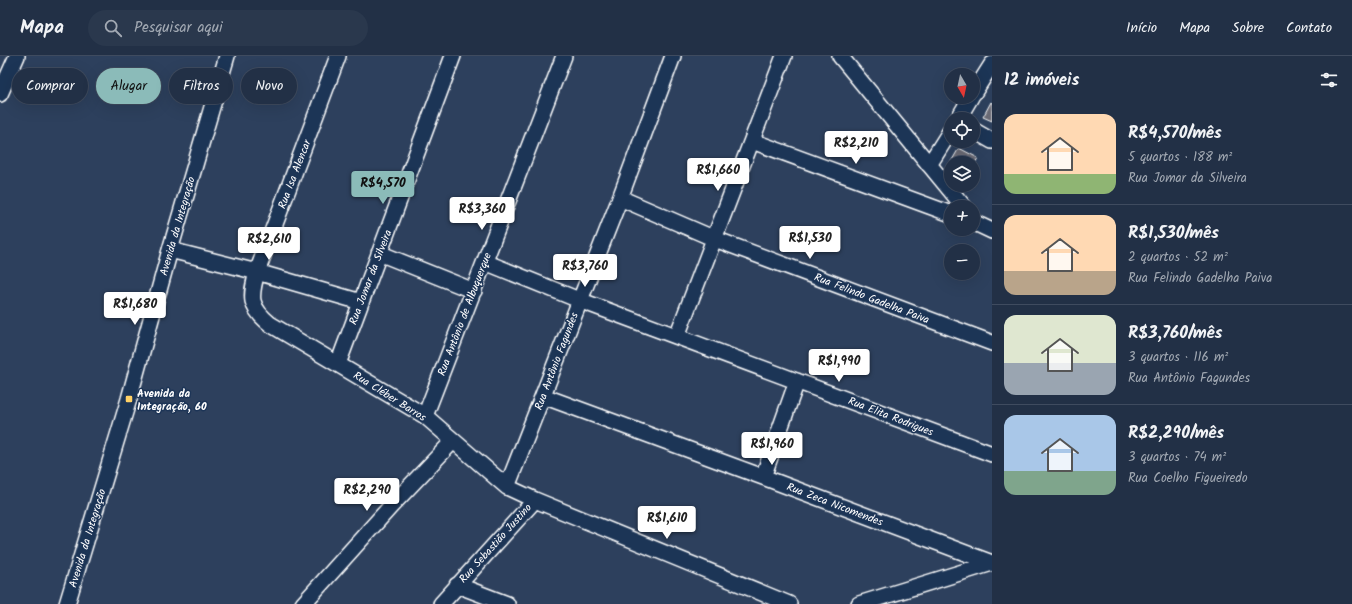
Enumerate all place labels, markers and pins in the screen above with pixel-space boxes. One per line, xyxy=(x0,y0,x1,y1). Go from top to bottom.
pin: R$2,210 xyxy=(819,131,893,165)
pin: R$1,660 xyxy=(681,158,755,192)
pin: R$4,570 xyxy=(346,171,420,205)
pin: R$3,360 xyxy=(445,197,519,231)
pin: R$1,530 xyxy=(773,226,847,260)
pin: R$2,610 xyxy=(232,227,306,261)
pin: R$3,760 xyxy=(548,254,622,288)
pin: R$1,680 xyxy=(98,292,172,326)
pin: R$1,990 xyxy=(802,349,876,383)
place label: Avenida da Integração, 60 xyxy=(137,385,207,416)
marker: Avenida da Integração, 60 xyxy=(124,394,134,404)
pin: R$1,960 xyxy=(735,432,809,466)
pin: R$2,290 xyxy=(330,478,404,512)
pin: R$1,610 xyxy=(630,506,704,540)

